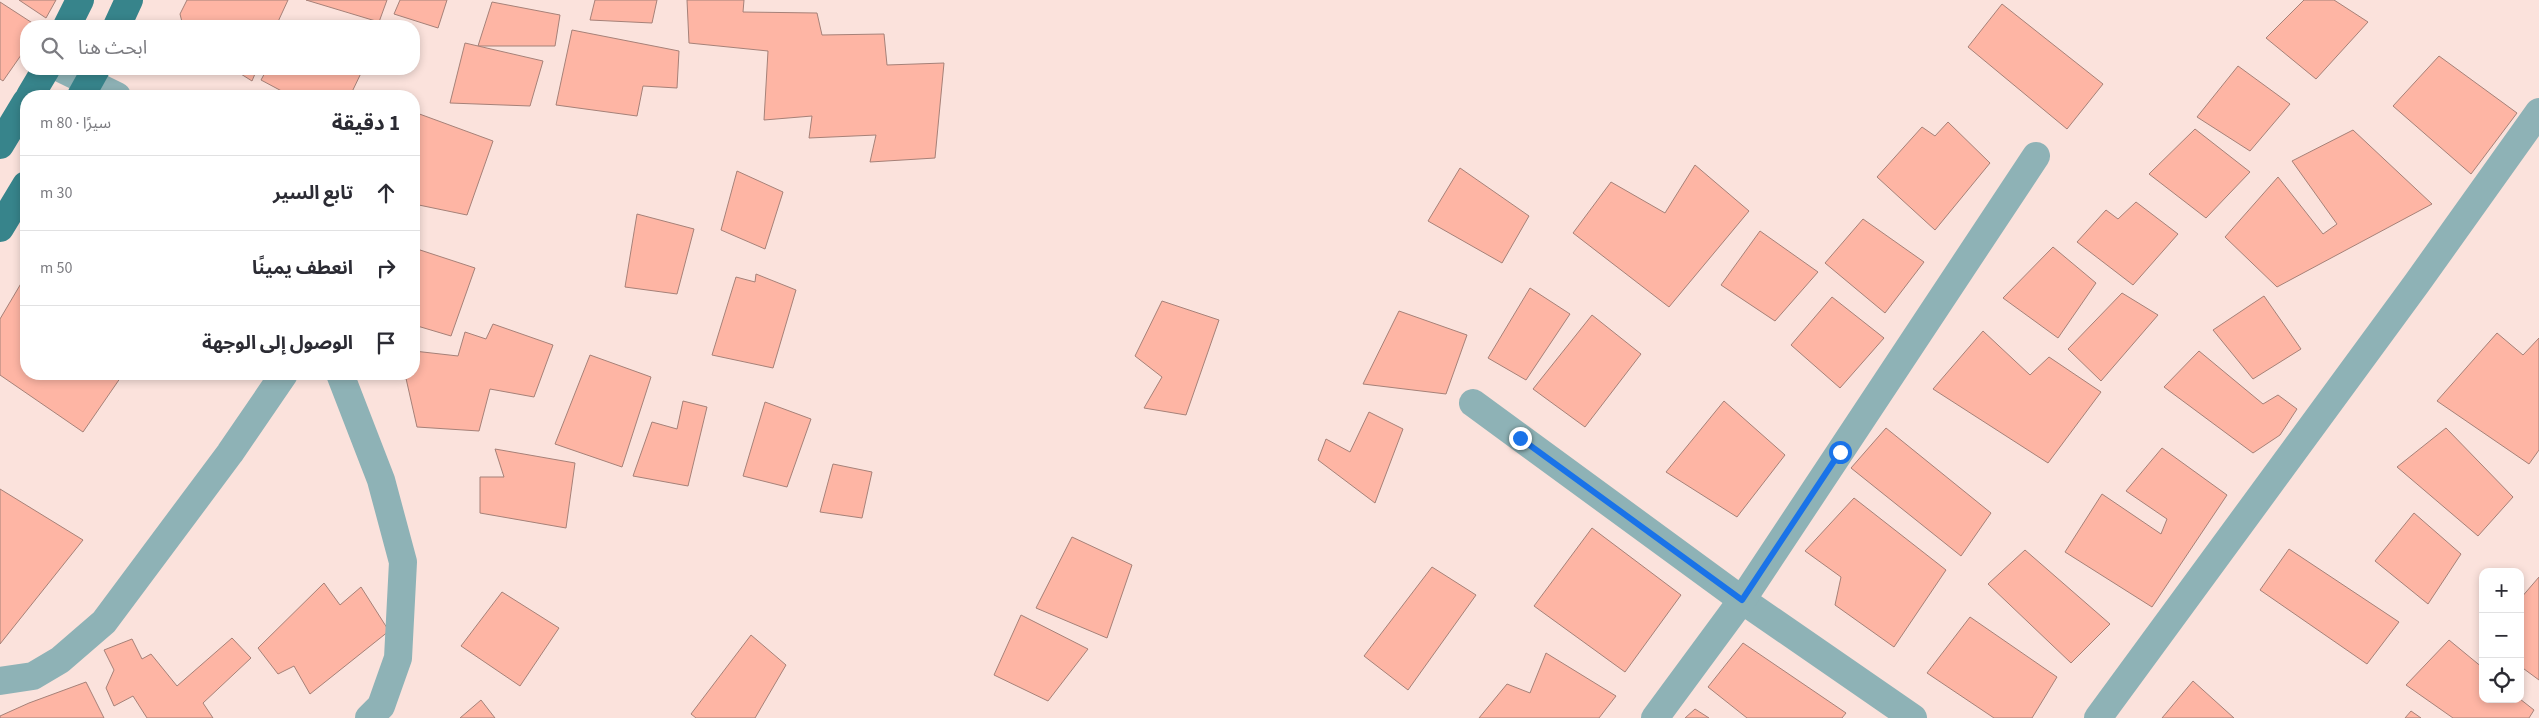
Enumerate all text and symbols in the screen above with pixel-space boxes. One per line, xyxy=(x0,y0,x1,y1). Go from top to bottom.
search box xyxy=(20,20,420,75)
icon: search xyxy=(38,34,66,62)
text: ابحث هنا xyxy=(78,35,147,62)
text: 1 دقيقة xyxy=(332,108,400,138)
text: سيرًا · 80 m xyxy=(40,112,111,134)
icon: ahead xyxy=(372,179,400,207)
text: تابع السير xyxy=(273,180,353,207)
text: 30 m xyxy=(40,182,72,204)
icon: right xyxy=(372,254,400,282)
text: انعطف يمينًا xyxy=(252,255,353,282)
text: 50 m xyxy=(40,257,72,279)
icon: arrive xyxy=(372,329,400,357)
text: الوصول إلى الوجهة xyxy=(202,330,353,357)
route end xyxy=(1509,427,1532,450)
route start xyxy=(1829,441,1852,464)
map controls xyxy=(2479,568,2524,703)
button: + xyxy=(2479,568,2524,613)
button: − xyxy=(2479,613,2524,658)
button: locate xyxy=(2479,658,2524,703)

